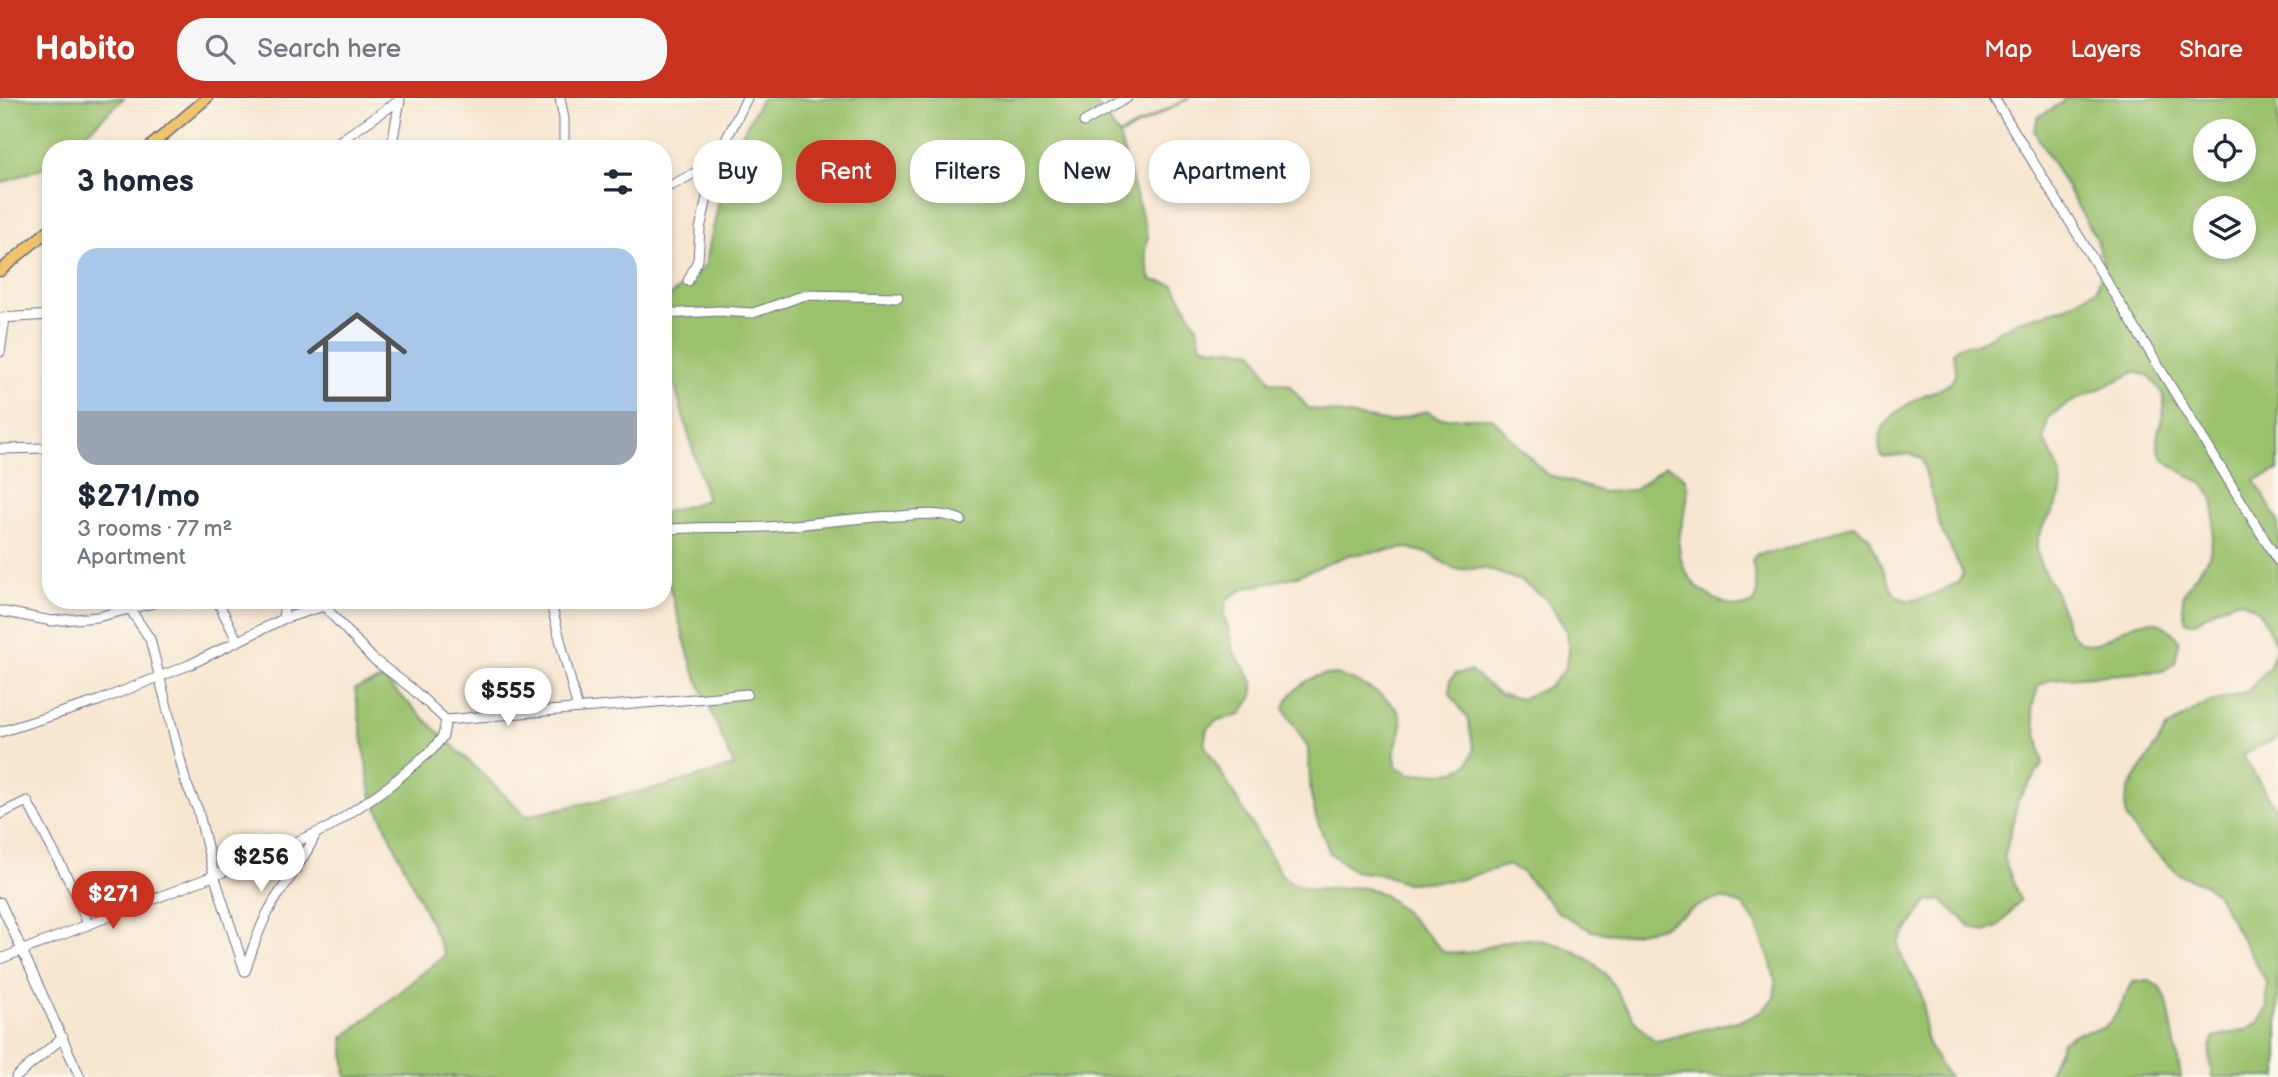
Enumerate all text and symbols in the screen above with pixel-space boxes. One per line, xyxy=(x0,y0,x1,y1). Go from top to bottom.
search box xyxy=(177,18,667,81)
text: Habito xyxy=(35,29,135,69)
icon: search xyxy=(201,30,239,68)
text: Search here xyxy=(257,34,401,65)
text: Map xyxy=(1984,35,2032,64)
text: Layers xyxy=(2070,35,2141,64)
text: Share xyxy=(2179,35,2243,64)
map controls xyxy=(2193,119,2256,259)
button: locate xyxy=(2193,119,2256,182)
chip: Buy xyxy=(693,140,782,203)
chip: Rent xyxy=(796,140,896,203)
chip: Filters xyxy=(910,140,1025,203)
chip: New xyxy=(1039,140,1135,203)
chip: Apartment xyxy=(1149,140,1310,203)
icon: filters xyxy=(599,163,637,201)
text: 3 homes xyxy=(77,164,194,200)
button: layers xyxy=(2193,196,2256,259)
icon: home xyxy=(294,294,420,420)
text: $271/mo xyxy=(77,479,200,515)
text: 3 rooms · 77 m² xyxy=(77,515,233,543)
text: Apartment xyxy=(77,543,186,571)
pin: $555 xyxy=(467,668,549,728)
text: $555 xyxy=(481,677,535,705)
pin: $256 xyxy=(220,834,302,894)
text: $256 xyxy=(233,843,289,871)
pin: $271 xyxy=(72,872,154,931)
text: $271 xyxy=(88,880,138,908)

